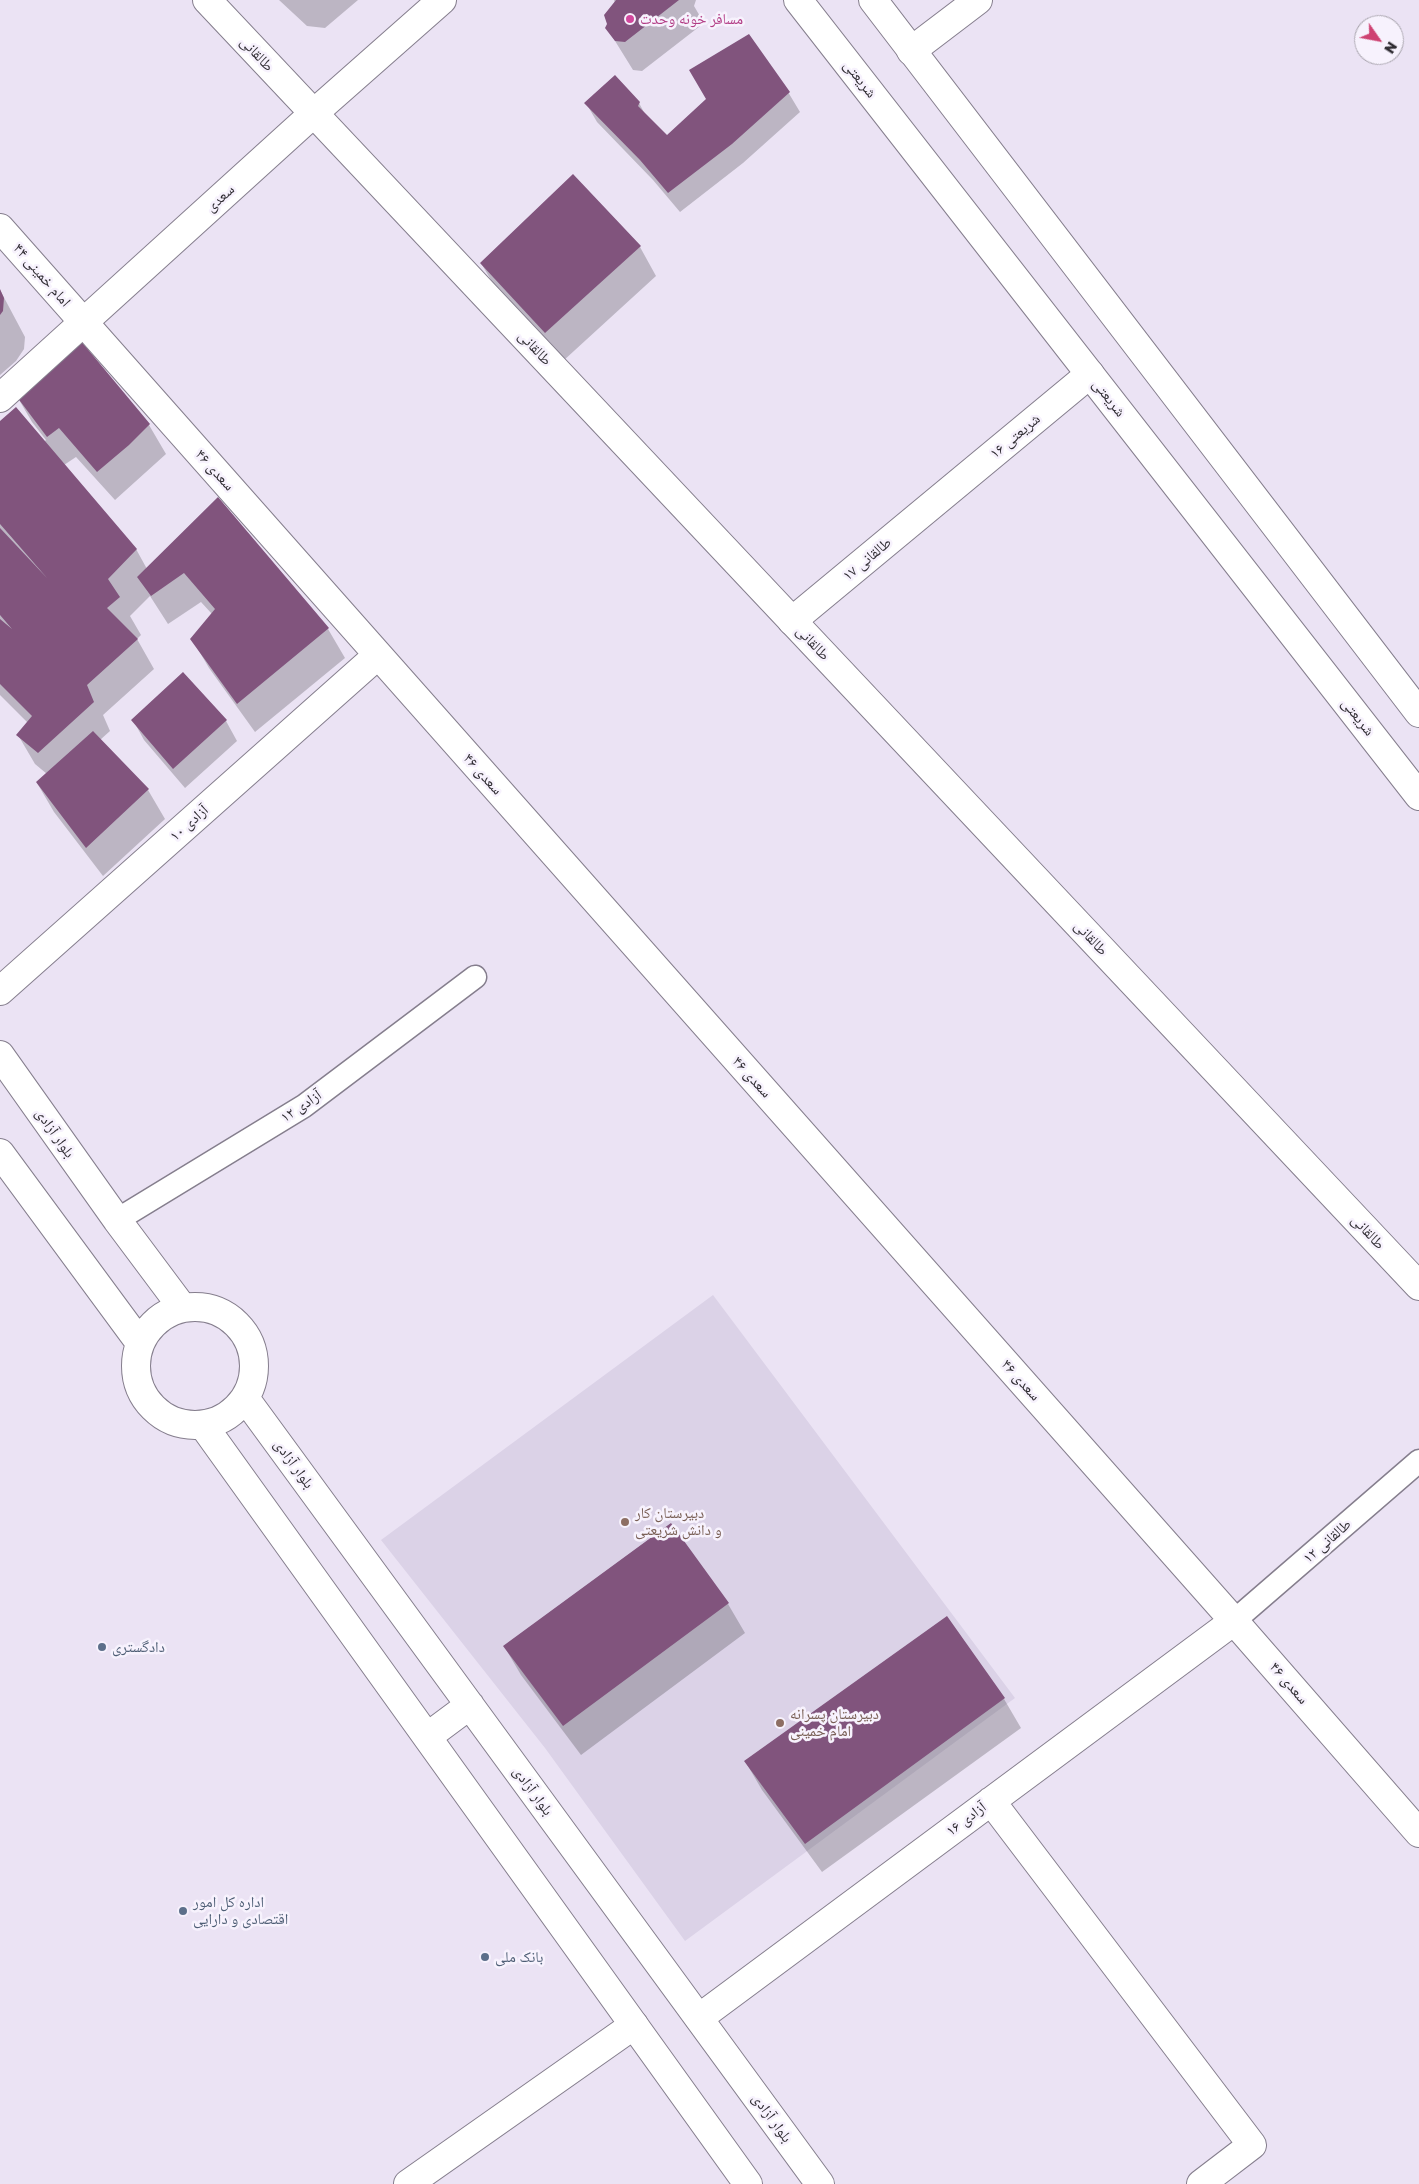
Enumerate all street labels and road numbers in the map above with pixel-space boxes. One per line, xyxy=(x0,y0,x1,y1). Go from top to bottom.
street label: طالقانی xyxy=(236,33,278,75)
street label: شریعتی xyxy=(840,57,880,101)
street label: سعدی xyxy=(202,180,238,216)
street label: امام خمینی ۴۴ xyxy=(10,240,74,310)
street label: طالقانی xyxy=(514,327,556,369)
street label: شریعتی xyxy=(1089,376,1129,420)
street label: شریعتی ۱۶ xyxy=(986,410,1044,462)
street label: سعدی ۴۶ xyxy=(192,446,238,494)
street label: طالقانی ۱۷ xyxy=(839,533,895,585)
street label: طالقانی xyxy=(792,622,834,664)
street label: شریعتی xyxy=(1338,695,1378,739)
street label: سعدی ۴۶ xyxy=(460,750,506,798)
street label: آزادی ۱۰ xyxy=(166,801,212,845)
street label: طالقانی xyxy=(1070,917,1112,959)
street label: سعدی ۴۶ xyxy=(729,1053,775,1101)
street label: آزادی ۱۲ xyxy=(277,1086,325,1126)
street label: بلوار آزادی xyxy=(31,1105,79,1161)
street label: طالقانی xyxy=(1347,1211,1389,1253)
street label: سعدی ۴۶ xyxy=(998,1356,1044,1404)
street label: بلوار آزادی xyxy=(270,1436,318,1492)
street label: طالقانی ۱۲ xyxy=(1299,1515,1355,1567)
street label: سعدی ۴۶ xyxy=(1266,1658,1312,1708)
street label: بلوار آزادی xyxy=(509,1763,557,1819)
street label: آزادی ۱۶ xyxy=(942,1798,990,1840)
street label: بلوار آزادی xyxy=(748,2090,796,2146)

